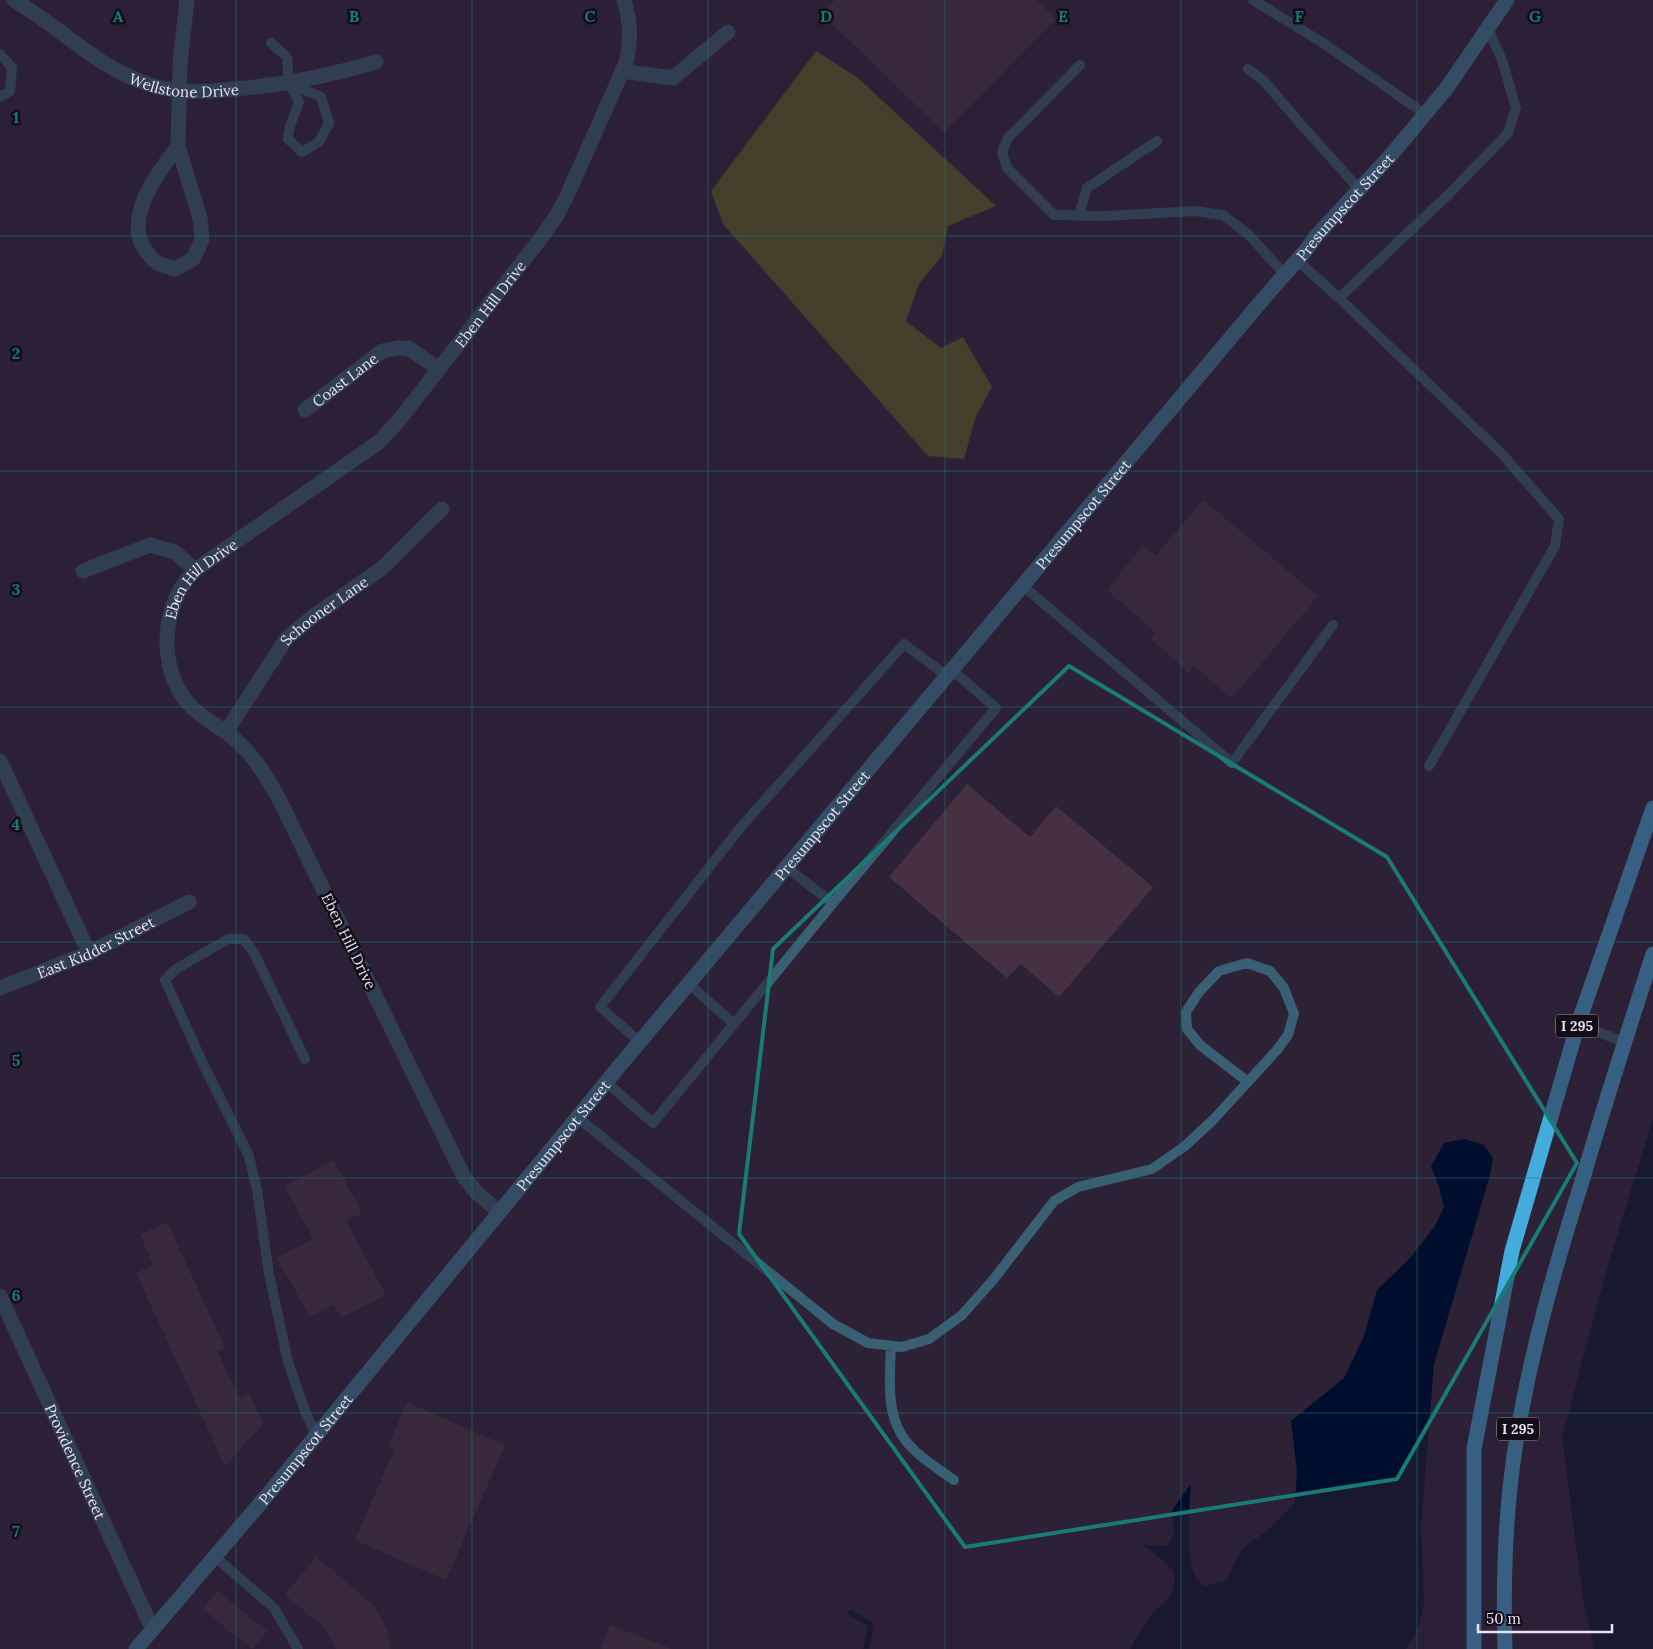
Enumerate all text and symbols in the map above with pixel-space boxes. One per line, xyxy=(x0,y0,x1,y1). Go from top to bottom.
text: A xyxy=(113,6,124,26)
text: B xyxy=(349,6,360,26)
text: C xyxy=(584,6,596,26)
text: D xyxy=(820,6,832,26)
text: E xyxy=(1058,6,1068,26)
text: F xyxy=(1294,6,1304,26)
text: G xyxy=(1529,6,1541,26)
street label: Wellstone Drive xyxy=(126,68,240,101)
text: 1 xyxy=(13,107,19,127)
street label: Presumpscot Street xyxy=(1292,149,1398,264)
street label: Eben Hill Drive xyxy=(450,256,530,351)
text: 2 xyxy=(12,343,20,363)
street label: Coast Lane xyxy=(308,348,381,411)
street label: Presumpscot Street xyxy=(1031,455,1134,573)
street label: Eben Hill Drive xyxy=(160,534,241,621)
street label: Schooner Lane xyxy=(275,572,371,648)
text: 3 xyxy=(12,579,21,599)
street label: Presumpscot Street xyxy=(770,766,873,884)
text: 4 xyxy=(12,814,21,834)
street label: Eben Hill Drive xyxy=(318,890,380,992)
street label: East Kidder Street xyxy=(34,912,158,982)
road number: I 295 xyxy=(1556,1014,1598,1038)
text: 5 xyxy=(12,1050,21,1070)
street label: Presumpscot Street xyxy=(512,1076,614,1194)
text: 6 xyxy=(11,1285,21,1305)
street label: Presumpscot Street xyxy=(254,1389,356,1508)
street label: Providence Street xyxy=(41,1401,110,1522)
road number: I 295 xyxy=(1497,1418,1539,1440)
text: 7 xyxy=(12,1521,20,1541)
scale bar xyxy=(1478,1602,1612,1634)
text: 50 m xyxy=(1486,1609,1521,1628)

